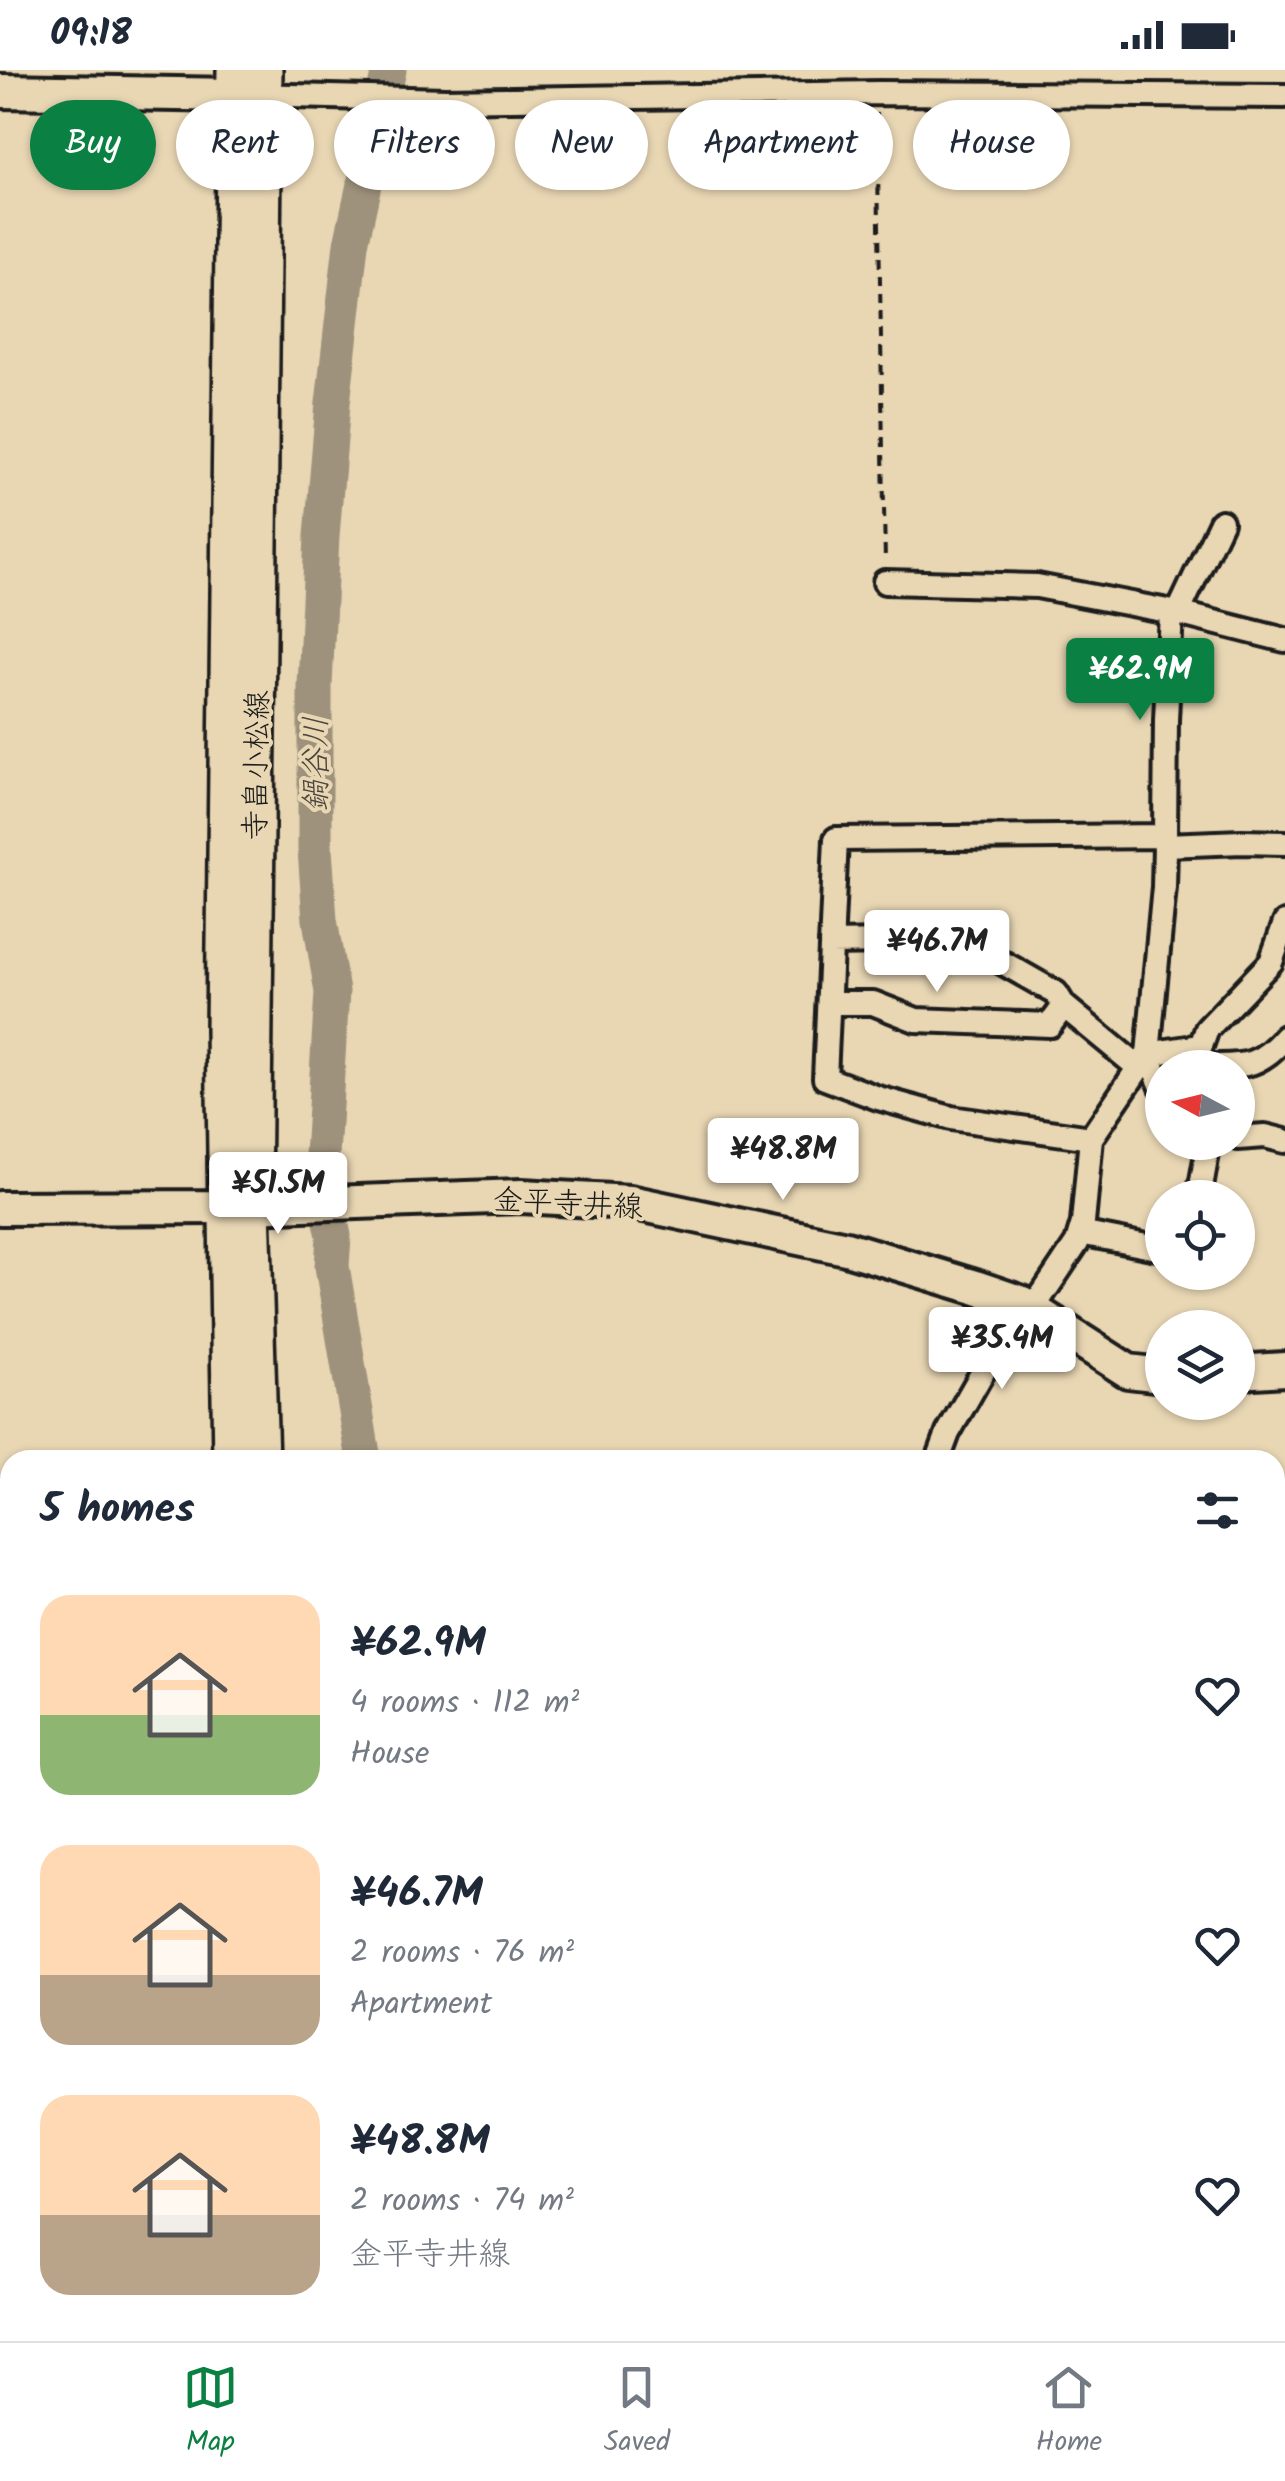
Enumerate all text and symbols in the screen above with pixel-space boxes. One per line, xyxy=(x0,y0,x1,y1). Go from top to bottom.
text: 09:18 xyxy=(50,5,132,65)
chip: Buy xyxy=(30,100,156,190)
chip: Rent xyxy=(176,100,314,190)
chip: Filters xyxy=(334,100,495,190)
chip: New xyxy=(515,100,648,190)
chip: Apartment xyxy=(668,100,893,190)
chip: House xyxy=(913,100,1070,190)
pin: ¥62.9M xyxy=(1059,638,1221,723)
text: ¥62.9M xyxy=(1088,645,1192,696)
street label: 寺畠小松線 xyxy=(233,690,283,840)
water label: 鍋谷川 xyxy=(292,716,343,812)
pin: ¥46.7M xyxy=(856,910,1018,995)
text: ¥46.7M xyxy=(886,917,988,968)
north arrow xyxy=(1145,1050,1255,1160)
map controls xyxy=(1145,1050,1255,1420)
pin: ¥48.8M xyxy=(702,1118,864,1203)
text: ¥48.8M xyxy=(730,1125,836,1176)
pin: ¥51.5M xyxy=(197,1152,359,1237)
text: ¥51.5M xyxy=(231,1159,325,1210)
street label: 金平寺井線 xyxy=(492,1177,644,1233)
button: locate xyxy=(1145,1180,1255,1290)
pin: ¥35.4M xyxy=(921,1307,1083,1392)
button: layers xyxy=(1145,1310,1255,1420)
text: ¥35.4M xyxy=(951,1314,1053,1365)
text: 5 homes xyxy=(40,1477,195,1544)
icon: filters xyxy=(1190,1483,1245,1538)
text: ¥62.9M xyxy=(350,1611,486,1678)
icon: home xyxy=(120,1635,240,1755)
icon: heart xyxy=(1190,1668,1245,1723)
text: 4 rooms · 112 m² xyxy=(350,1678,579,1729)
text: House xyxy=(350,1729,429,1780)
text: ¥46.7M xyxy=(350,1861,483,1928)
icon: home xyxy=(120,1885,240,2005)
icon: heart xyxy=(1190,1918,1245,1973)
text: 2 rooms · 76 m² xyxy=(350,1928,574,1979)
text: Apartment xyxy=(350,1979,492,2030)
text: ¥48.8M xyxy=(350,2109,490,2176)
icon: home xyxy=(120,2135,240,2255)
icon: heart xyxy=(1190,2168,1245,2223)
text: 2 rooms · 74 m² xyxy=(350,2176,574,2227)
text: 金平寺井線 xyxy=(350,2230,510,2281)
tab: Map xyxy=(183,2360,238,2465)
tab: Saved xyxy=(604,2360,670,2465)
tab: Home xyxy=(1036,2360,1102,2465)

